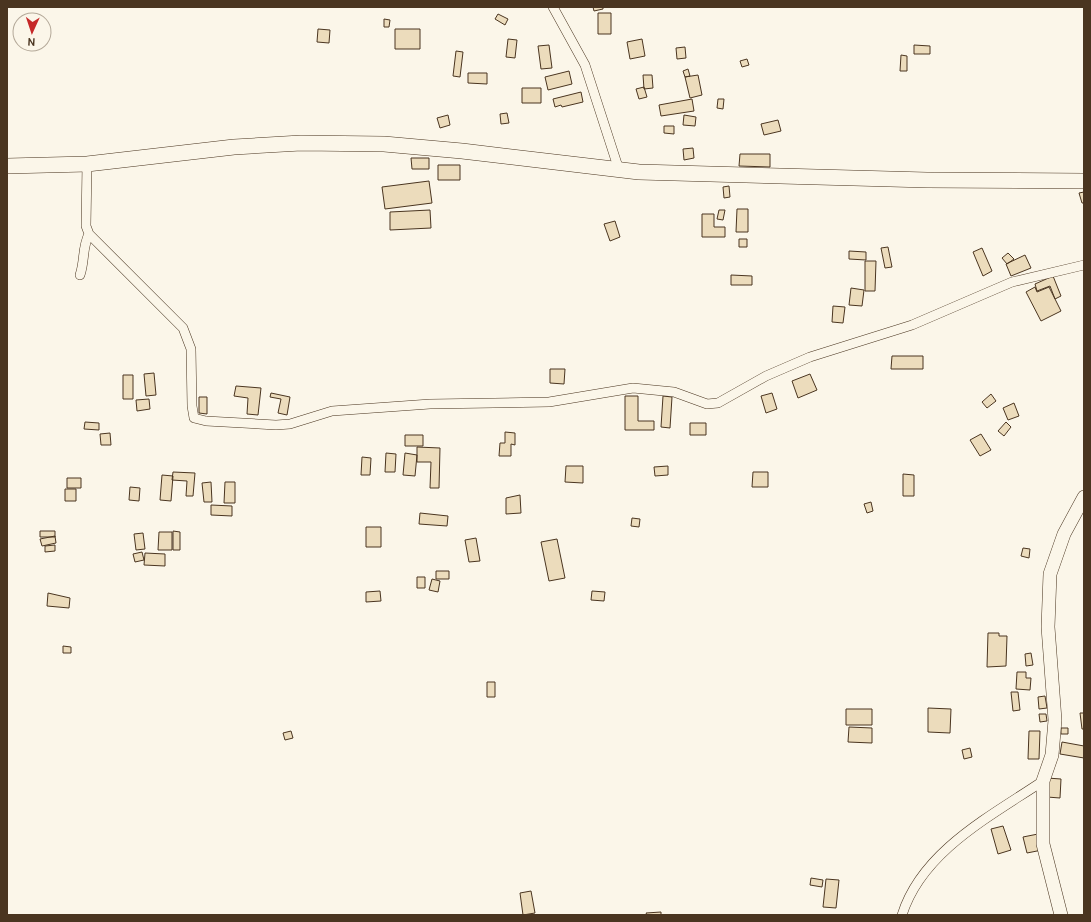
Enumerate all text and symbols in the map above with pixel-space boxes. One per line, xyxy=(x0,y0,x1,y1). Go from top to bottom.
north arrow xyxy=(12,12,52,52)
text: N xyxy=(27,35,36,49)

